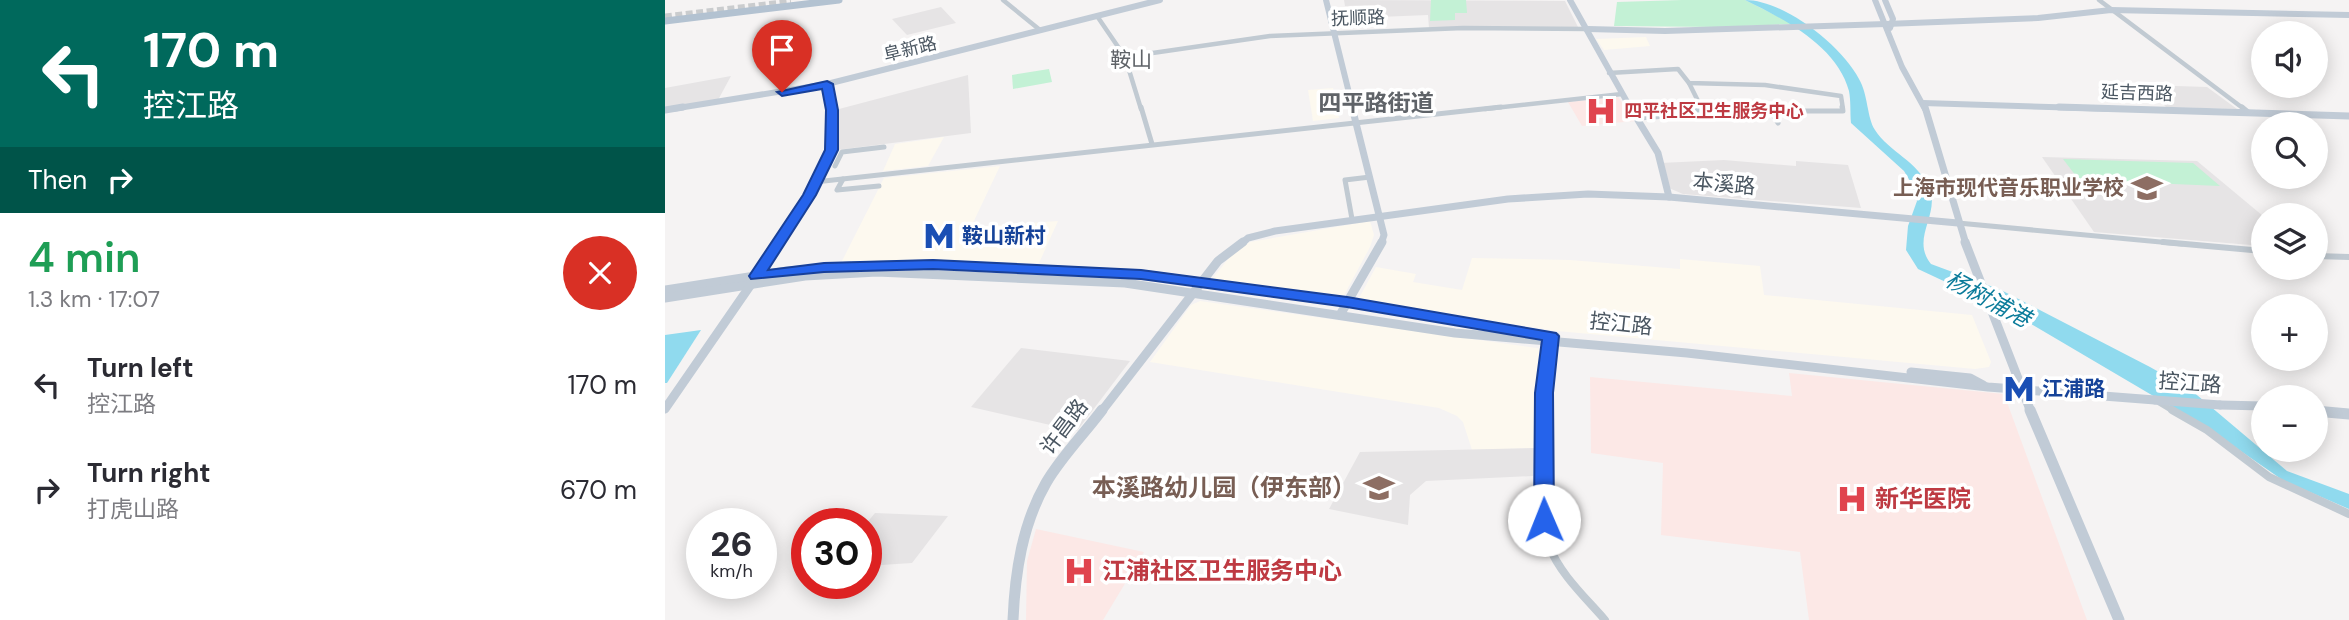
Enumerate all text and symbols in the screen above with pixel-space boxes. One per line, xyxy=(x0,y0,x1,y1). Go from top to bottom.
street label: 抚顺路 xyxy=(1331,5,1385,31)
text: 170 m xyxy=(143,18,279,82)
pin xyxy=(752,20,812,92)
map controls xyxy=(2251,21,2328,462)
button: sound xyxy=(2251,21,2328,98)
icon: left xyxy=(28,28,119,119)
icon: arrive xyxy=(763,31,801,69)
street label: 阜新路 xyxy=(881,31,939,67)
district label: 鞍山 xyxy=(1110,46,1152,74)
street label: 延吉西路 xyxy=(2101,80,2173,106)
text: 控江路 xyxy=(143,85,239,127)
district label: 四平路街道 xyxy=(1319,88,1434,118)
hospital icon: 四平社区卫生服务中心 xyxy=(1584,94,1618,128)
place label: 四平社区卫生服务中心 xyxy=(1624,99,1804,123)
button: search xyxy=(2251,112,2328,189)
icon: right xyxy=(101,161,139,199)
text: Then xyxy=(28,163,87,197)
street label: 本溪路 xyxy=(1691,167,1757,201)
school or university icon: 上海市现代音乐职业学校 xyxy=(2130,171,2164,205)
place label: 上海市现代音乐职业学校 xyxy=(1893,174,2124,202)
button: layers xyxy=(2251,203,2328,280)
metro station icon: 鞍山新村 xyxy=(922,219,956,253)
place label: 鞍山新村 xyxy=(962,222,1046,250)
text: 4 min xyxy=(28,230,140,285)
button: close xyxy=(563,236,637,310)
water label: 杨树浦港 xyxy=(1940,264,2038,335)
text: 1.3 km · 17:07 xyxy=(28,284,160,314)
button: + xyxy=(2251,294,2328,371)
street label: 控江路 xyxy=(1588,307,1654,341)
text: Turn left xyxy=(87,351,194,385)
icon: left xyxy=(28,366,66,404)
street label: 控江路 xyxy=(2158,367,2222,399)
text: 170 m xyxy=(568,368,637,402)
metro station icon: 江浦路 xyxy=(2002,372,2036,406)
place label: 江浦路 xyxy=(2042,375,2105,403)
button: − xyxy=(2251,385,2328,462)
text: 控江路 xyxy=(87,389,156,419)
street label: 许昌路 xyxy=(1034,393,1094,461)
text: Turn right xyxy=(87,456,211,490)
icon: right xyxy=(28,471,66,509)
school or university icon: 本溪路幼儿园（伊东部） xyxy=(1362,471,1396,505)
place label: 本溪路幼儿园（伊东部） xyxy=(1092,472,1356,503)
text: 670 m xyxy=(560,473,637,507)
hospital icon: 新华医院 xyxy=(1835,482,1869,516)
position arrow xyxy=(1507,483,1581,557)
place label: 新华医院 xyxy=(1875,483,1971,514)
text: 打虎山路 xyxy=(87,494,179,524)
speed limit sign: 30 xyxy=(791,508,882,599)
text: 26 xyxy=(710,521,753,567)
hospital icon: 江浦社区卫生服务中心 xyxy=(1062,554,1096,588)
place label: 江浦社区卫生服务中心 xyxy=(1102,555,1342,586)
text: km/h xyxy=(710,559,753,583)

